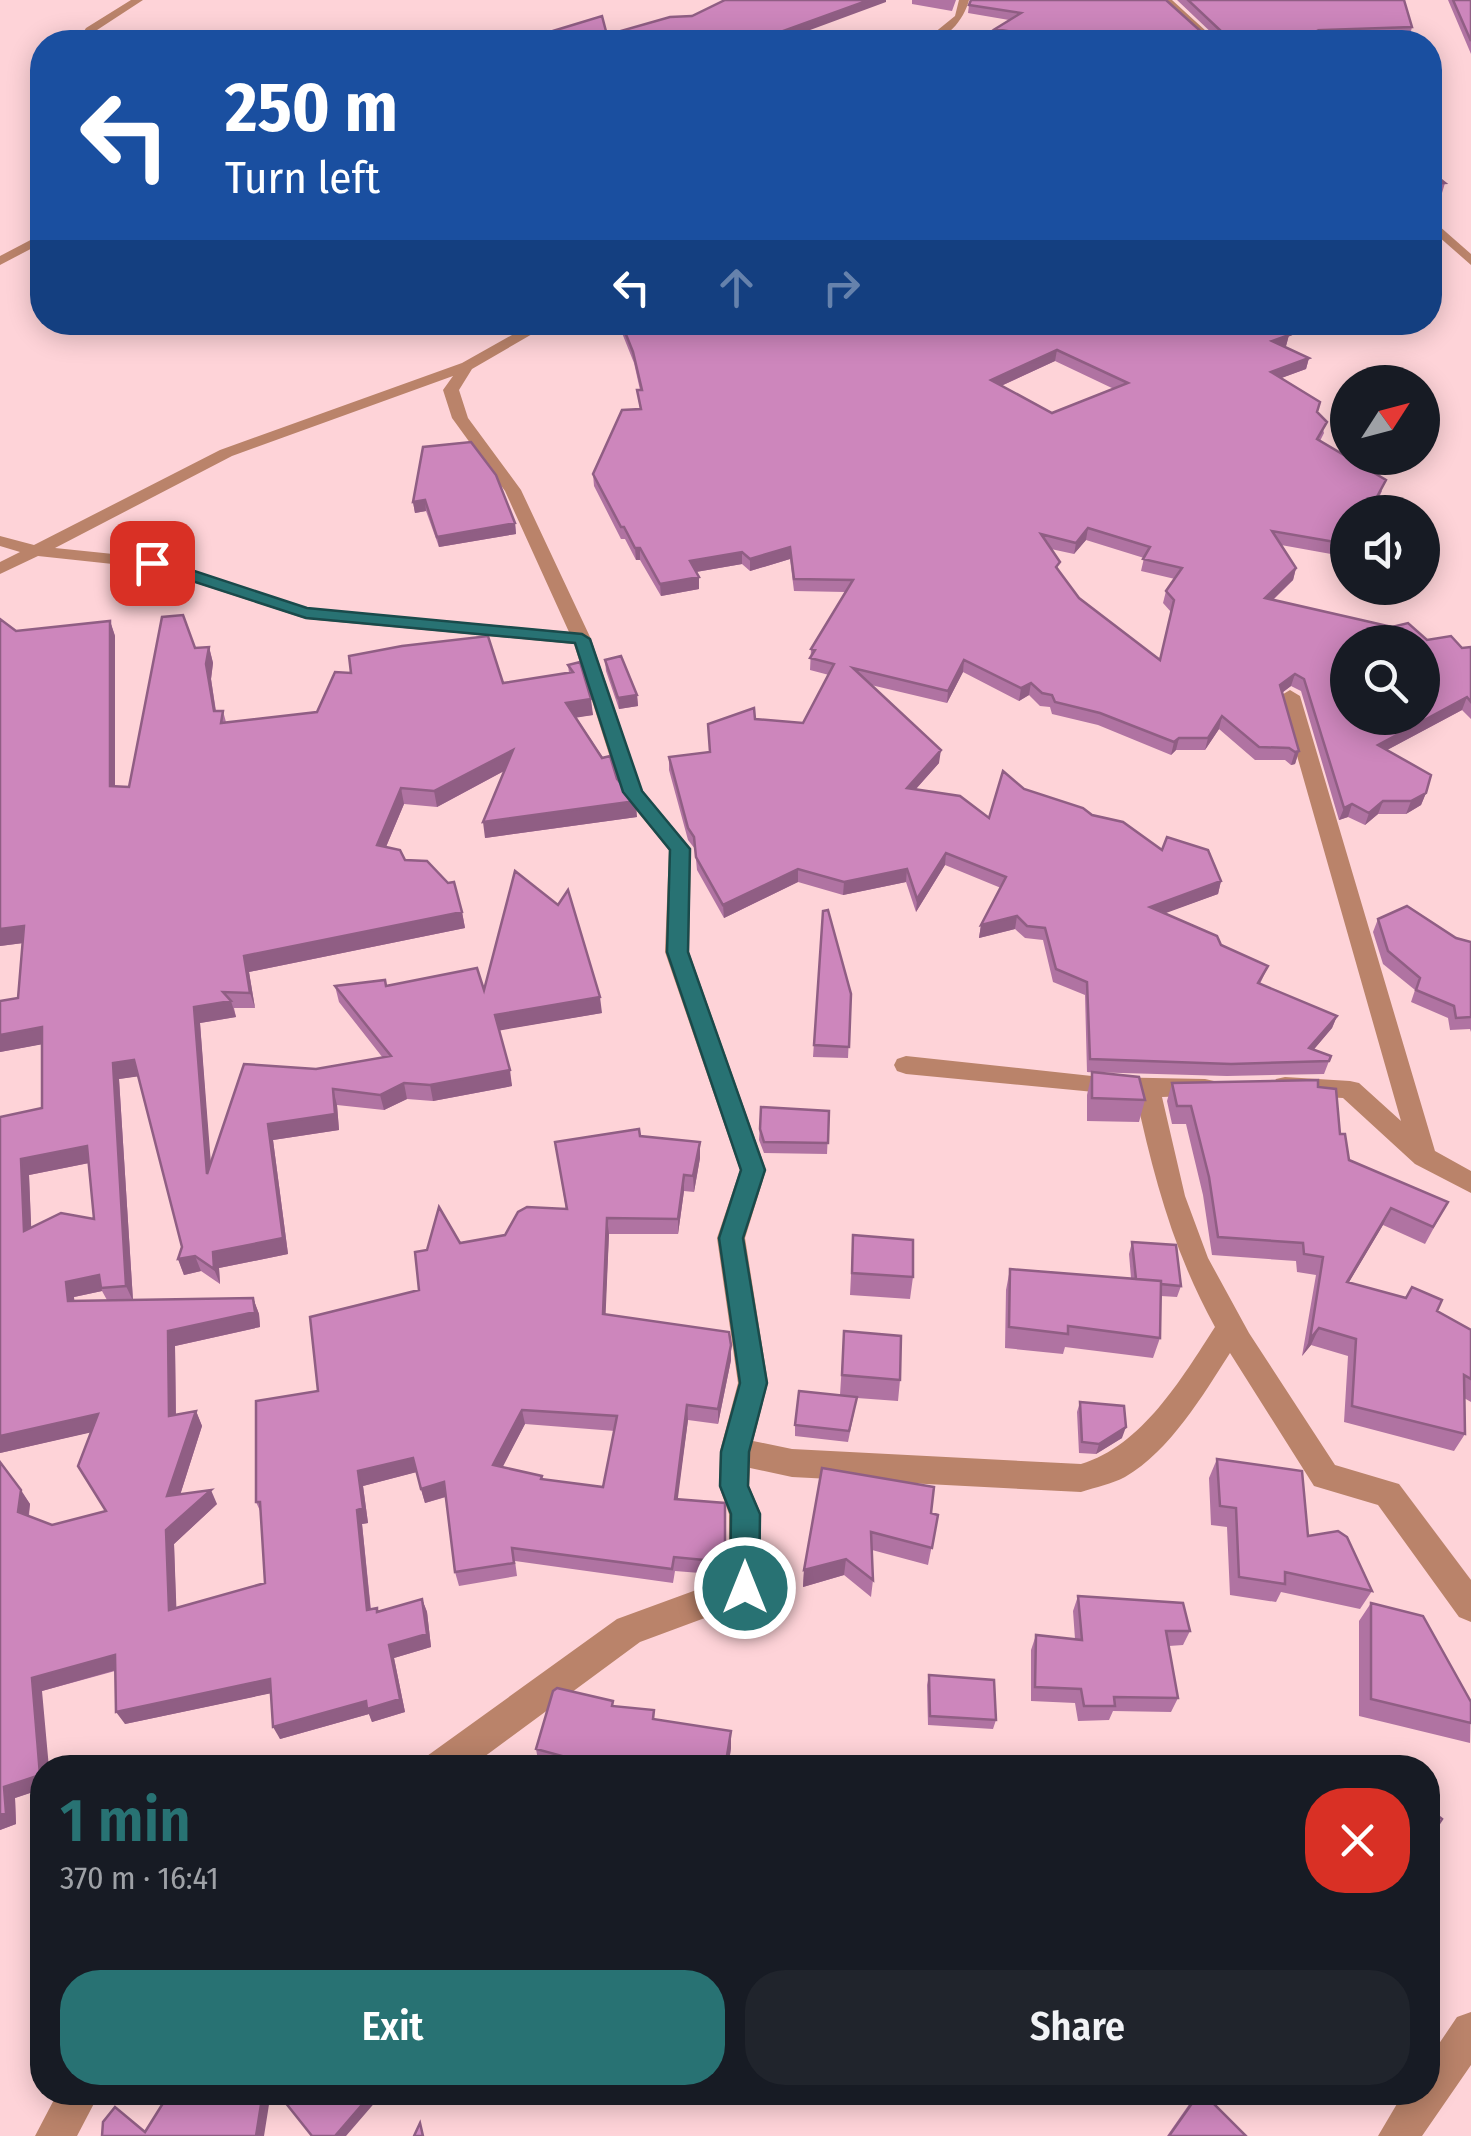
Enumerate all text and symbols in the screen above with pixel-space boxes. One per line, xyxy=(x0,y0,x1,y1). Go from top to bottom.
text: 250 m xyxy=(225,66,398,150)
icon: left xyxy=(60,70,190,200)
text: Turn left xyxy=(225,151,380,205)
icon: left xyxy=(604,260,659,315)
icon: ahead xyxy=(709,260,764,315)
icon: right xyxy=(814,260,869,315)
north arrow xyxy=(1330,365,1440,475)
map controls xyxy=(1330,365,1440,735)
button: sound xyxy=(1330,495,1440,605)
pin xyxy=(110,521,195,606)
icon: arrive xyxy=(125,536,180,591)
button: search xyxy=(1330,625,1440,735)
position arrow xyxy=(693,1536,797,1640)
text: 1 min xyxy=(60,1785,191,1857)
button: close xyxy=(1305,1788,1410,1893)
text: 370 m · 16:41 xyxy=(60,1859,219,1897)
button: Exit xyxy=(60,1970,725,2085)
button: Share xyxy=(745,1970,1410,2085)

